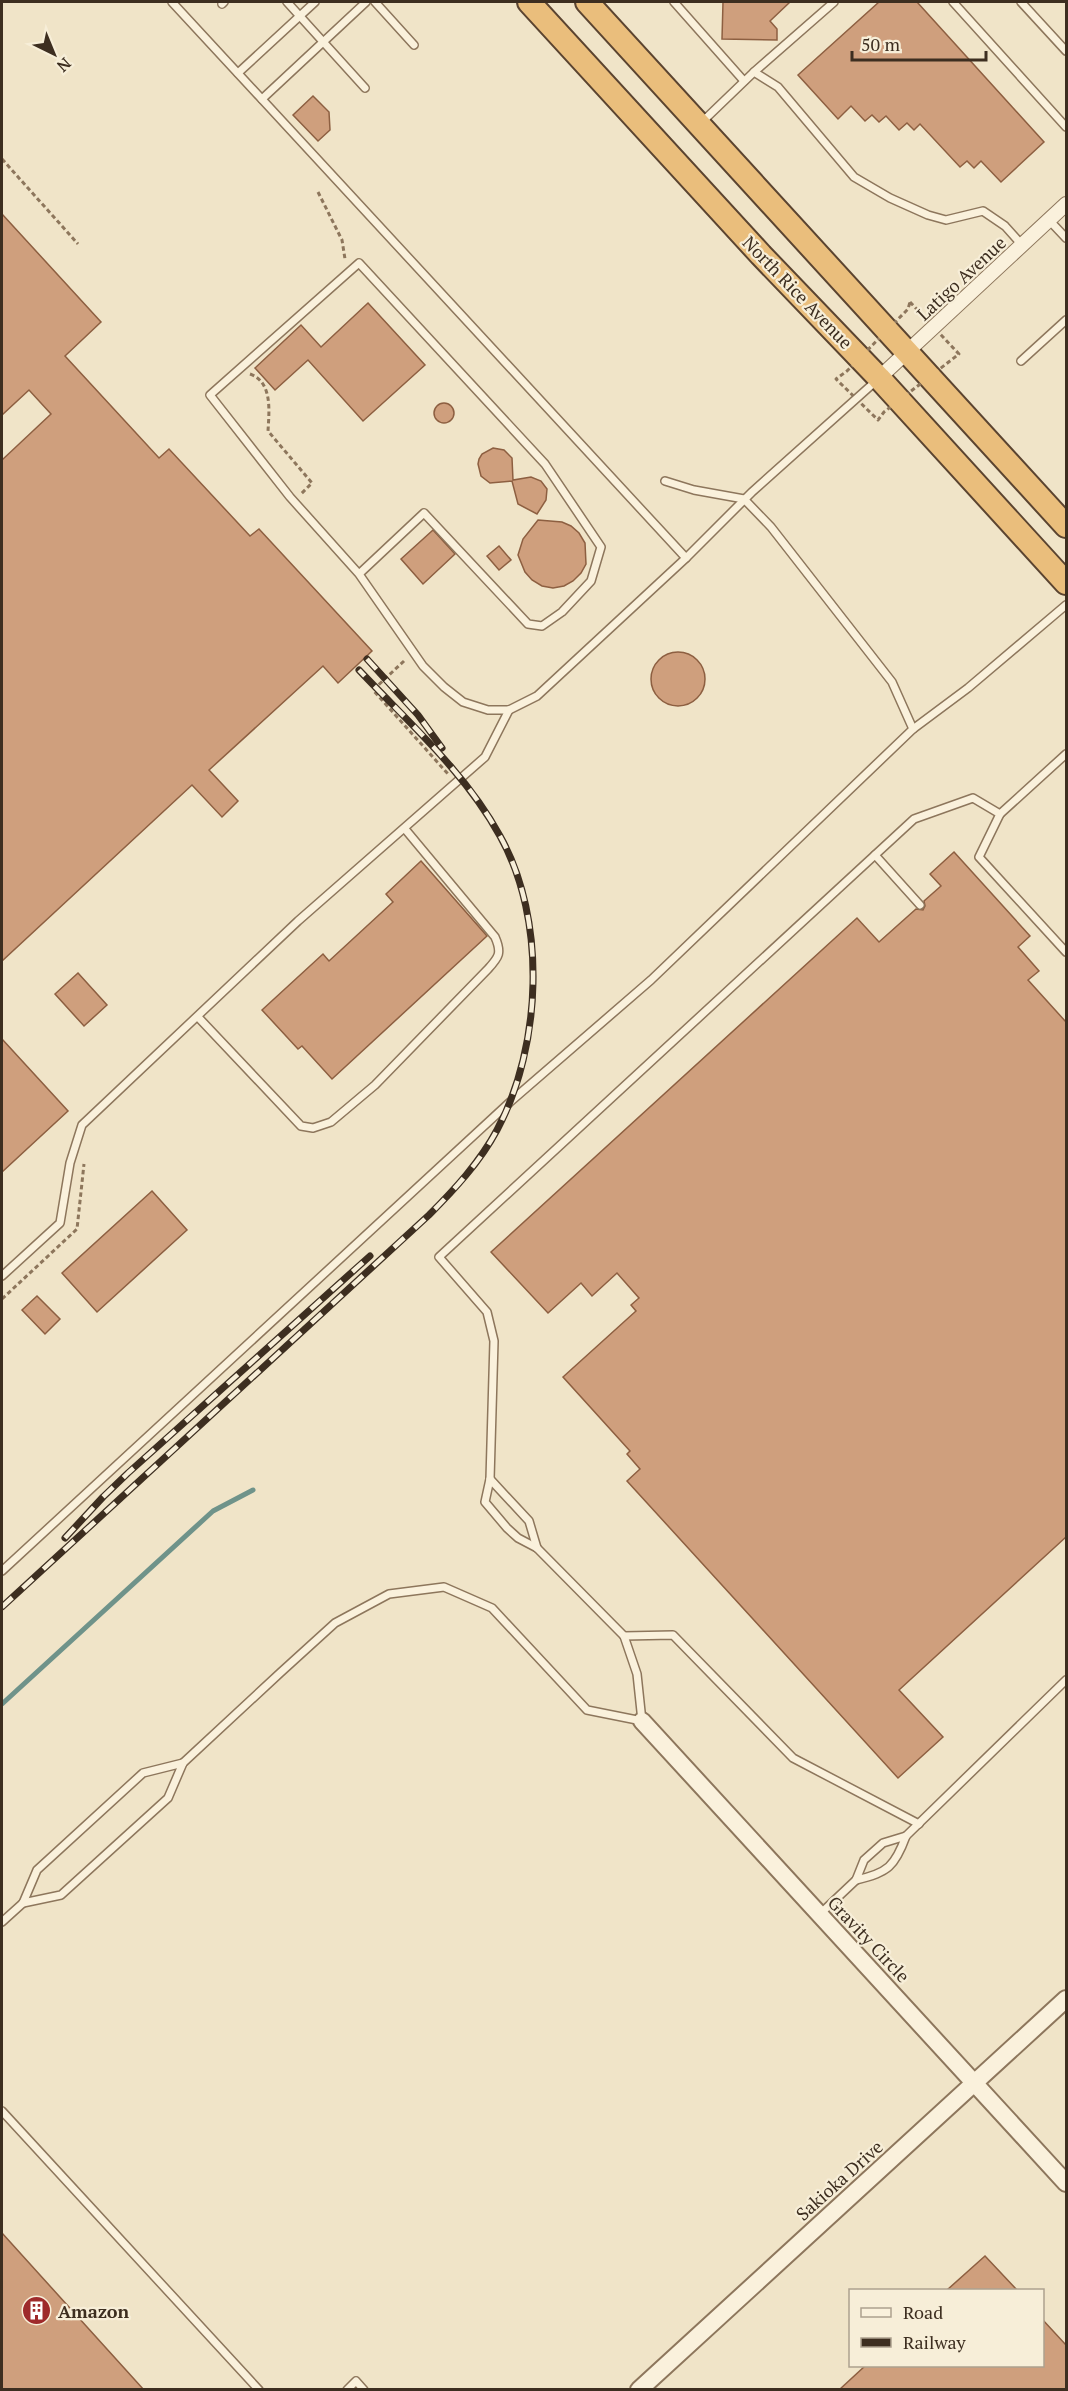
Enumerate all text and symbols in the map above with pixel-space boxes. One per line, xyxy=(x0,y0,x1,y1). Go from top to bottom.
north arrow xyxy=(24,24,84,84)
scale bar xyxy=(852,24,986,62)
text: 50 m xyxy=(861,32,901,56)
text: N xyxy=(52,53,76,77)
street label: North Rice Avenue xyxy=(738,230,858,354)
street label: Latigo Avenue xyxy=(911,231,1011,325)
street label: Gravity Circle xyxy=(823,1891,915,1987)
street label: Sakioka Drive xyxy=(790,2135,888,2225)
legend xyxy=(849,2289,1044,2367)
building icon: Amazon xyxy=(21,2295,53,2327)
place label: Amazon xyxy=(58,2299,129,2323)
text: Road xyxy=(903,2300,943,2324)
text: Railway xyxy=(903,2330,967,2354)

